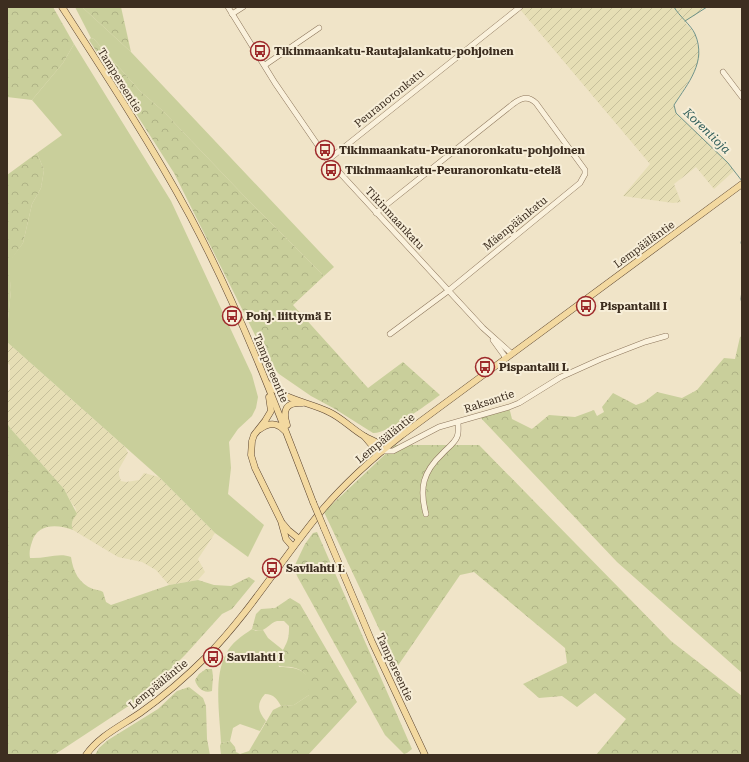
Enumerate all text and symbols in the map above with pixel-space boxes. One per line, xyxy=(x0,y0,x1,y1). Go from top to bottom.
bus stop icon: Tikinmaankatu-Rautajalankatu-pohjoinen xyxy=(249,40,271,62)
place label: Tikinmaankatu-Rautajalankatu-pohjoinen xyxy=(274,45,514,58)
street label: Tampereentie xyxy=(95,46,144,115)
street label: Peuranoronkatu xyxy=(352,66,427,130)
water label: Korentioja xyxy=(680,105,733,157)
bus stop icon: Tikinmaankatu-Peuranoronkatu-pohjoinen xyxy=(314,139,336,161)
place label: Tikinmaankatu-Peuranoronkatu-pohjoinen xyxy=(339,144,586,157)
bus stop icon: Tikinmaankatu-Peuranoronkatu-etelä xyxy=(320,159,342,181)
place label: Tikinmaankatu-Peuranoronkatu-etelä xyxy=(345,164,562,177)
street label: Tikinmaankatu xyxy=(362,184,427,252)
street label: Mäenpäänkatu xyxy=(481,194,550,253)
street label: Lempääläntie xyxy=(611,218,677,271)
bus stop icon: Pispantalli I xyxy=(575,295,597,317)
place label: Pispantalli I xyxy=(600,300,668,313)
bus stop icon: Pohj. liittymä E xyxy=(221,305,243,327)
place label: Pohj. liittymä E xyxy=(246,310,331,323)
street label: Tampereentie xyxy=(250,332,291,404)
bus stop icon: Pispantalli L xyxy=(474,356,496,378)
place label: Pispantalli L xyxy=(499,361,569,374)
street label: Raksantie xyxy=(462,387,516,416)
street label: Lempääläntie xyxy=(353,411,417,466)
bus stop icon: Savilahti L xyxy=(261,557,283,579)
place label: Savilahti L xyxy=(286,562,345,575)
street label: Tampereentie xyxy=(373,631,416,703)
bus stop icon: Savilahti I xyxy=(202,646,224,668)
place label: Savilahti I xyxy=(227,651,284,664)
street label: Lempääläntie xyxy=(126,657,190,712)

